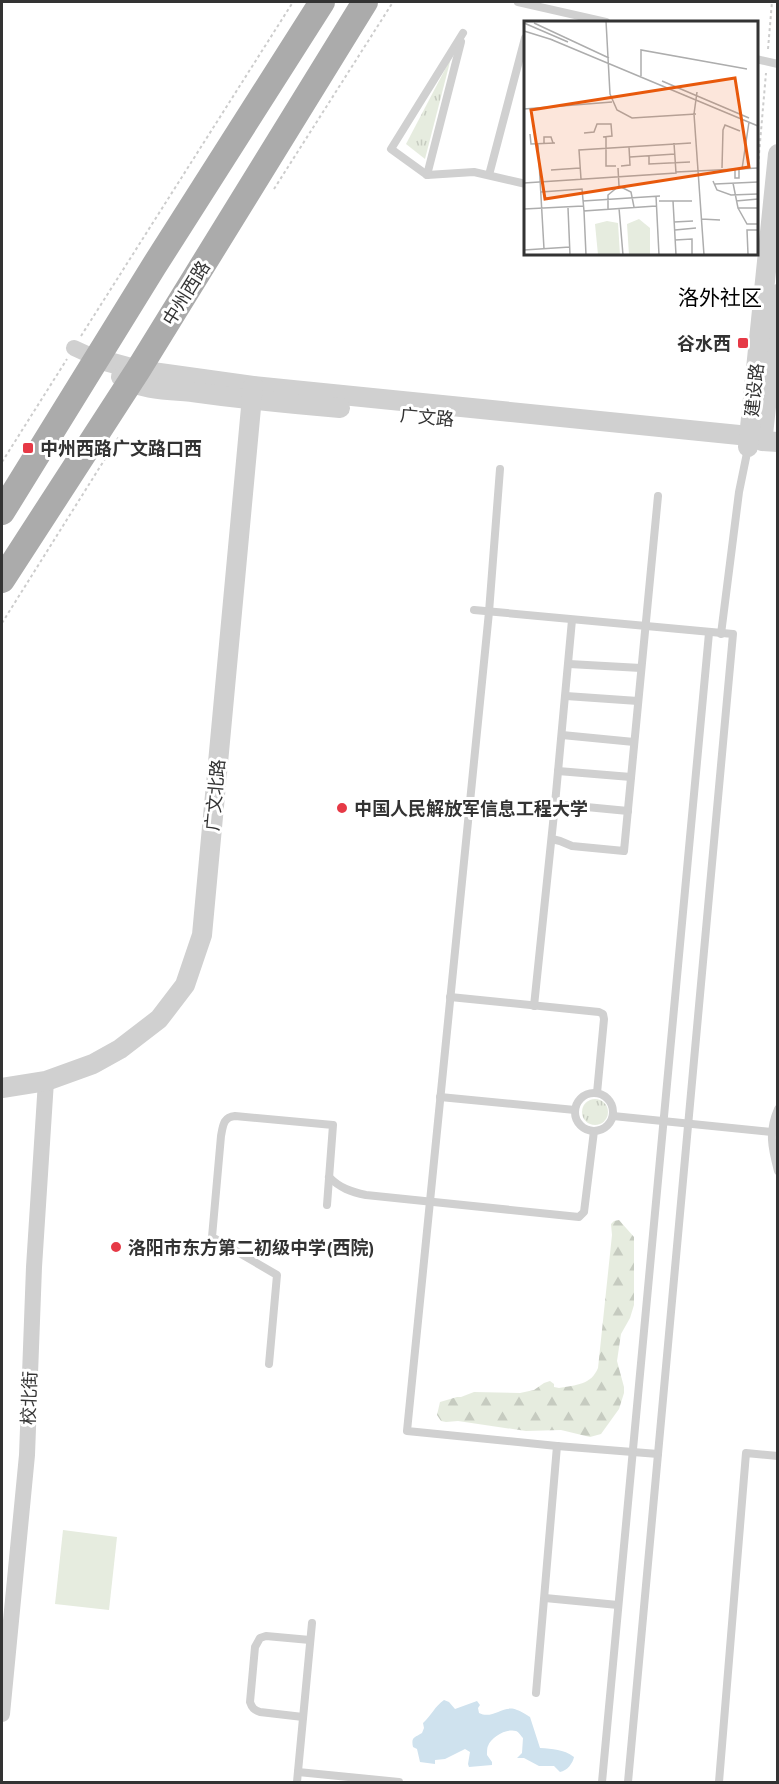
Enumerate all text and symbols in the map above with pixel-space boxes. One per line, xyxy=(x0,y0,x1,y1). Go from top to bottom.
inset map xyxy=(524,21,758,255)
street label: 中州西路 xyxy=(157,256,215,330)
district label: 洛外社区 xyxy=(678,284,762,310)
place label: 谷水西 xyxy=(677,332,731,355)
marker: 谷水西 xyxy=(736,336,750,350)
street label: 建设路 xyxy=(740,362,768,418)
street label: 广文路 xyxy=(399,403,455,431)
place label: 中州西路广文路口西 xyxy=(40,437,202,460)
marker: 中州西路广文路口西 xyxy=(21,441,35,455)
street label: 广文北路 xyxy=(200,758,230,832)
place label: 中国人民解放军信息工程大学 xyxy=(354,797,588,820)
marker: 中国人民解放军信息工程大学 xyxy=(335,801,349,815)
place label: 洛阳市东方第二初级中学(西院) xyxy=(128,1236,375,1259)
marker: 洛阳市东方第二初级中学(西院) xyxy=(109,1240,123,1254)
street label: 校北街 xyxy=(17,1371,41,1425)

